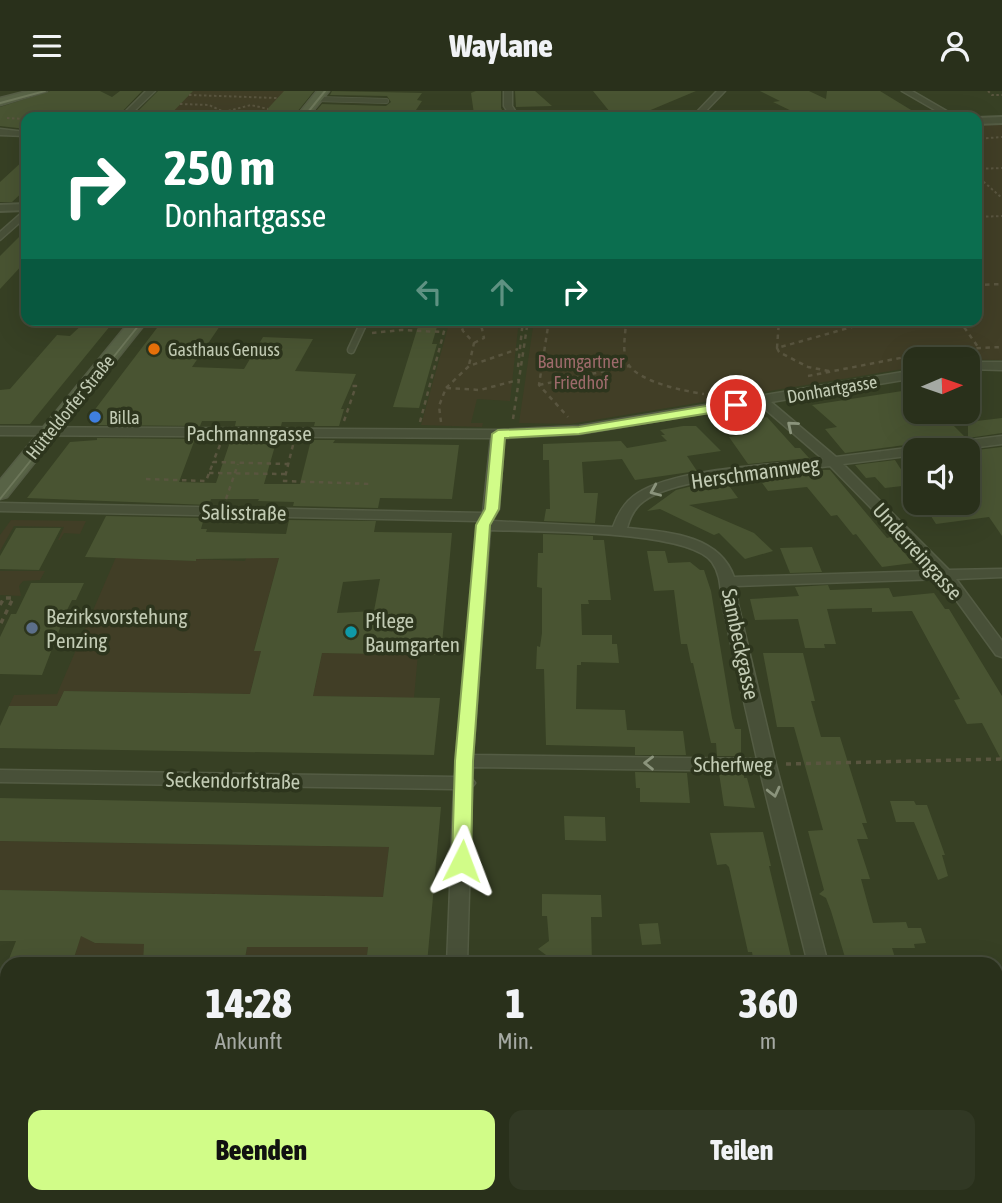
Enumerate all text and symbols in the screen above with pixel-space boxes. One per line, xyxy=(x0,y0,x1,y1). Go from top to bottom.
icon: menu xyxy=(28,27,66,65)
text: Waylane xyxy=(449,27,553,64)
icon: person xyxy=(936,27,974,65)
text: 250 m xyxy=(164,139,275,195)
icon: right xyxy=(49,140,140,231)
text: Donhartgasse xyxy=(164,197,326,234)
icon: left xyxy=(410,273,448,311)
icon: ahead xyxy=(483,273,521,311)
icon: right xyxy=(556,273,594,311)
place label: Gasthaus Genuss xyxy=(168,339,280,360)
marker: Gasthaus Genuss xyxy=(146,341,162,357)
north arrow xyxy=(903,347,980,423)
map controls xyxy=(903,347,980,515)
street label: Hütteldorfer Straße xyxy=(22,351,118,463)
park label: Baumgartner Friedhof xyxy=(538,351,625,393)
street label: Donhartgasse xyxy=(785,371,879,407)
pin xyxy=(706,375,766,435)
icon: arrive xyxy=(717,386,755,424)
place label: Billa xyxy=(109,407,140,428)
marker: Billa xyxy=(87,409,103,425)
street label: Pachmanngasse xyxy=(186,421,312,445)
one-way arrow xyxy=(788,422,801,434)
button: sound xyxy=(903,438,980,515)
street label: Herschmannweg xyxy=(689,451,821,493)
one-way arrow xyxy=(649,483,662,497)
street label: Underreingasse xyxy=(868,498,968,604)
street label: Salisstraße xyxy=(201,499,287,525)
street label: Sambeckgasse xyxy=(718,586,764,702)
place label: Bezirksvorstehung Penzing xyxy=(46,604,188,652)
place label: Pflege Baumgarten xyxy=(365,608,460,656)
marker: Bezirksvorstehung Penzing xyxy=(24,620,40,636)
marker: Pflege Baumgarten xyxy=(343,624,359,640)
street label: Scherfweg xyxy=(694,752,772,776)
one-way arrow xyxy=(644,755,654,771)
street label: Seckendorfstraße xyxy=(166,767,300,793)
one-way arrow xyxy=(766,786,780,798)
position arrow xyxy=(425,824,499,898)
text: 14:28 xyxy=(205,979,292,1027)
text: 1 xyxy=(505,979,525,1027)
text: 360 xyxy=(738,979,798,1027)
text: Ankunft xyxy=(215,1028,282,1054)
text: Min. xyxy=(497,1028,533,1054)
text: m xyxy=(760,1028,776,1054)
button: Beenden xyxy=(28,1110,495,1190)
button: Teilen xyxy=(509,1110,975,1190)

